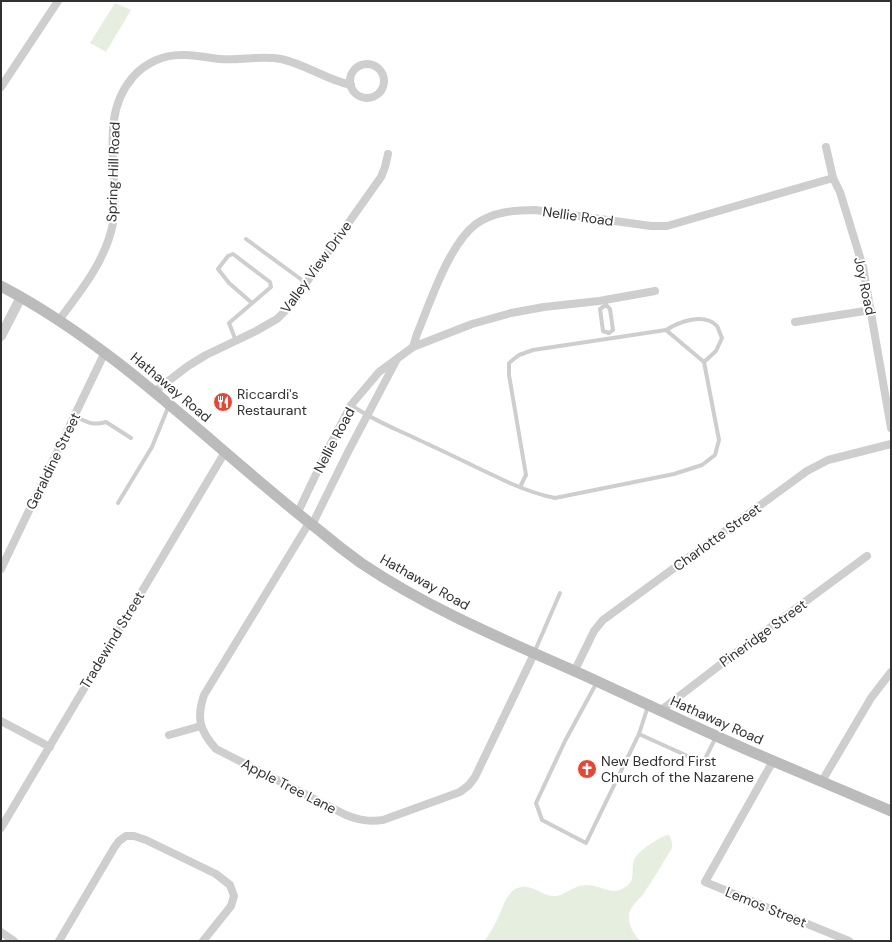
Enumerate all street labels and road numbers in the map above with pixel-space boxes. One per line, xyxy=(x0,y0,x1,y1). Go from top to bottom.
street label: Spring Hill Road xyxy=(102,121,124,223)
street label: Nellie Road xyxy=(541,202,615,230)
street label: Valley View Drive xyxy=(277,217,356,317)
street label: Joy Road xyxy=(850,255,880,317)
street label: Hathaway Road xyxy=(127,348,215,426)
street label: Nellie Road xyxy=(309,404,359,476)
street label: Geraldine Street xyxy=(22,409,84,513)
street label: Charlotte Street xyxy=(670,499,764,575)
street label: Hathaway Road xyxy=(377,550,473,614)
street label: Tradewind Street xyxy=(76,588,148,692)
street label: Pineridge Street xyxy=(716,595,810,671)
street label: Hathaway Road xyxy=(668,691,766,749)
street label: Apple Tree Lane xyxy=(238,754,340,818)
street label: Lemos Street xyxy=(723,883,809,931)

